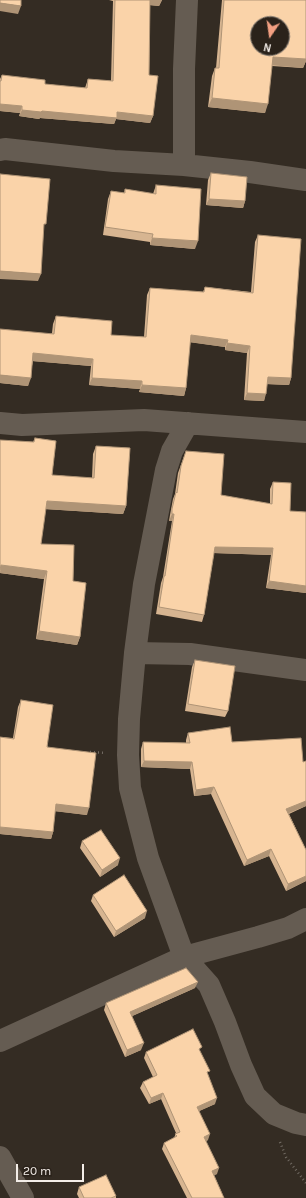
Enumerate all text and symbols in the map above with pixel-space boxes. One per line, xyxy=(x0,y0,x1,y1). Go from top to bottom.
north arrow xyxy=(250,16,290,56)
text: N xyxy=(262,40,273,54)
scale bar xyxy=(18,1156,86,1182)
text: 20 m xyxy=(23,1164,51,1178)

